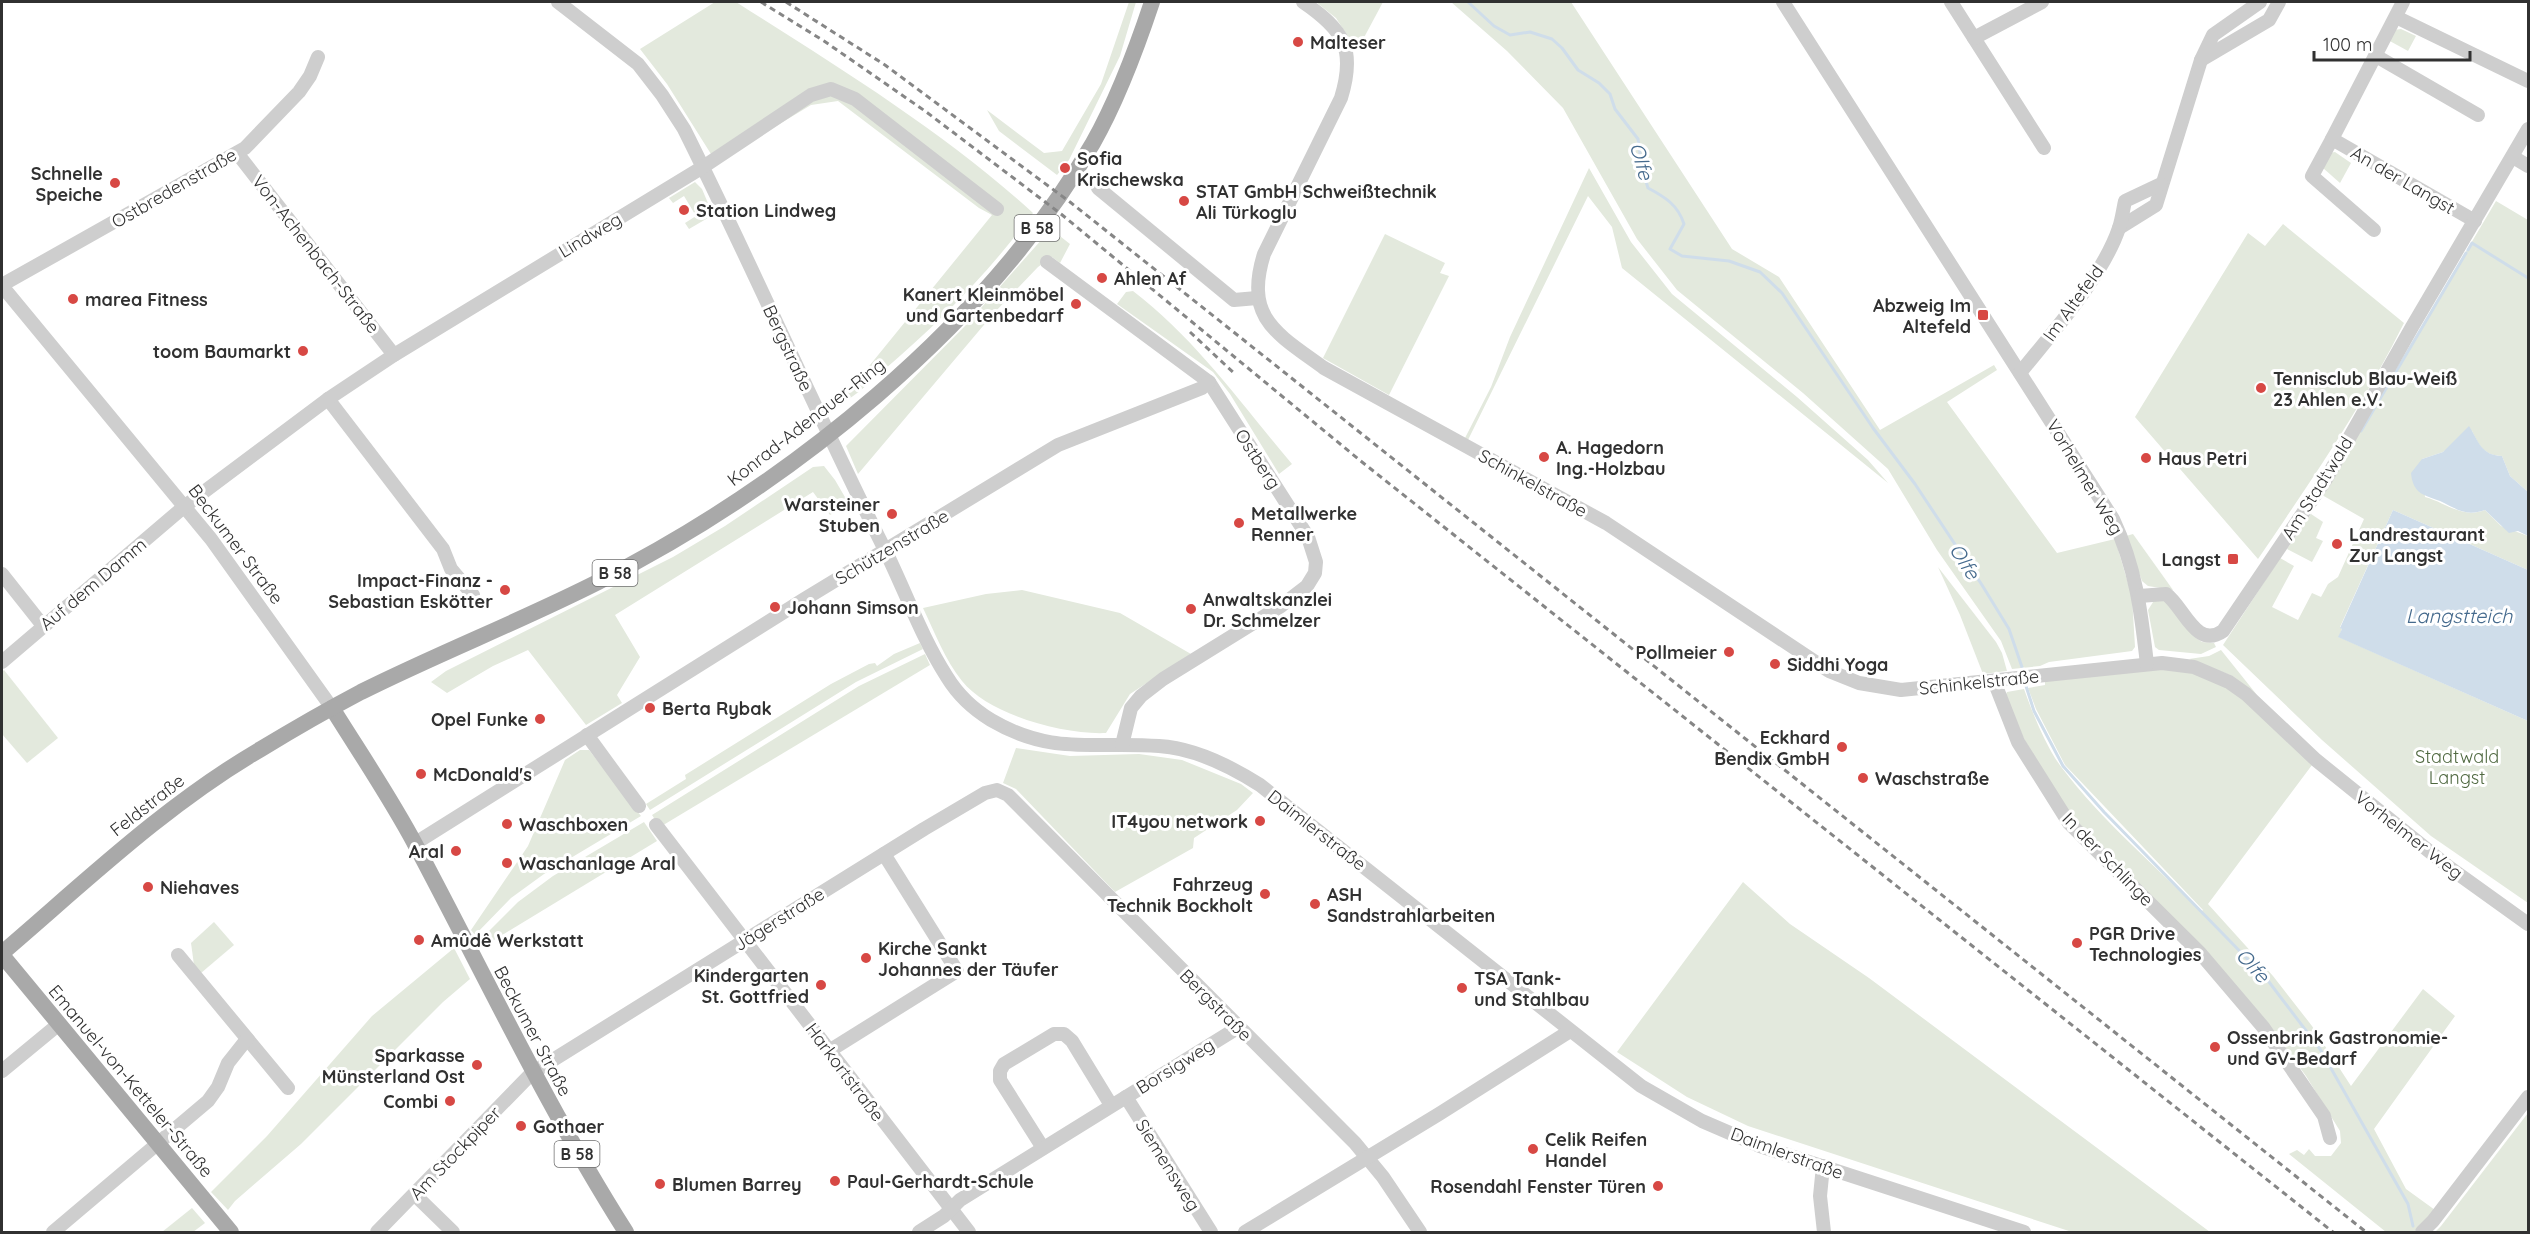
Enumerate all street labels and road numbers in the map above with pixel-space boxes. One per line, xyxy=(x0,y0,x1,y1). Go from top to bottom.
street label: An der Langst xyxy=(2347,141,2459,219)
street label: Ostbredenstraße xyxy=(107,143,241,233)
street label: Von-Achenbach-Straße xyxy=(247,170,385,338)
street label: Lindweg xyxy=(554,207,626,263)
road number: B 58 xyxy=(1014,215,1060,241)
street label: Im Altefeld xyxy=(2038,260,2108,346)
street label: Bergstraße xyxy=(758,301,818,395)
street label: Konrad-Adenauer-Ring xyxy=(722,353,890,491)
street label: Vorhelmer Weg xyxy=(2041,415,2129,539)
street label: Ostberg xyxy=(1230,425,1286,493)
street label: Am Stadtwald xyxy=(2276,432,2358,544)
street label: Schinkelstraße xyxy=(1475,444,1591,522)
street label: Beckumer Straße xyxy=(183,479,289,609)
street label: Schützenstraße xyxy=(831,504,953,590)
street label: Auf dem Damm xyxy=(35,533,151,635)
road number: B 58 xyxy=(592,560,638,586)
street label: Schinkelstraße xyxy=(1918,664,2040,700)
street label: Feldstraße xyxy=(105,769,189,841)
street label: Daimlerstraße xyxy=(1263,784,1371,876)
street label: Vorhelmer Weg xyxy=(2350,786,2468,884)
street label: In der Schlinge xyxy=(2057,807,2159,911)
street label: Jägerstraße xyxy=(729,882,829,956)
street label: Beckumer Straße xyxy=(489,962,577,1100)
street label: Bergstraße xyxy=(1175,964,1257,1046)
street label: Emanuel-von-Ketteler-Straße xyxy=(44,980,218,1182)
street label: Harkortstraße xyxy=(800,1018,890,1126)
street label: Borsigweg xyxy=(1132,1033,1218,1099)
street label: Am Stockpiper xyxy=(404,1101,506,1205)
street label: Siemensweg xyxy=(1131,1115,1205,1215)
street label: Daimlerstraße xyxy=(1727,1122,1847,1184)
road number: B 58 xyxy=(554,1141,600,1167)

